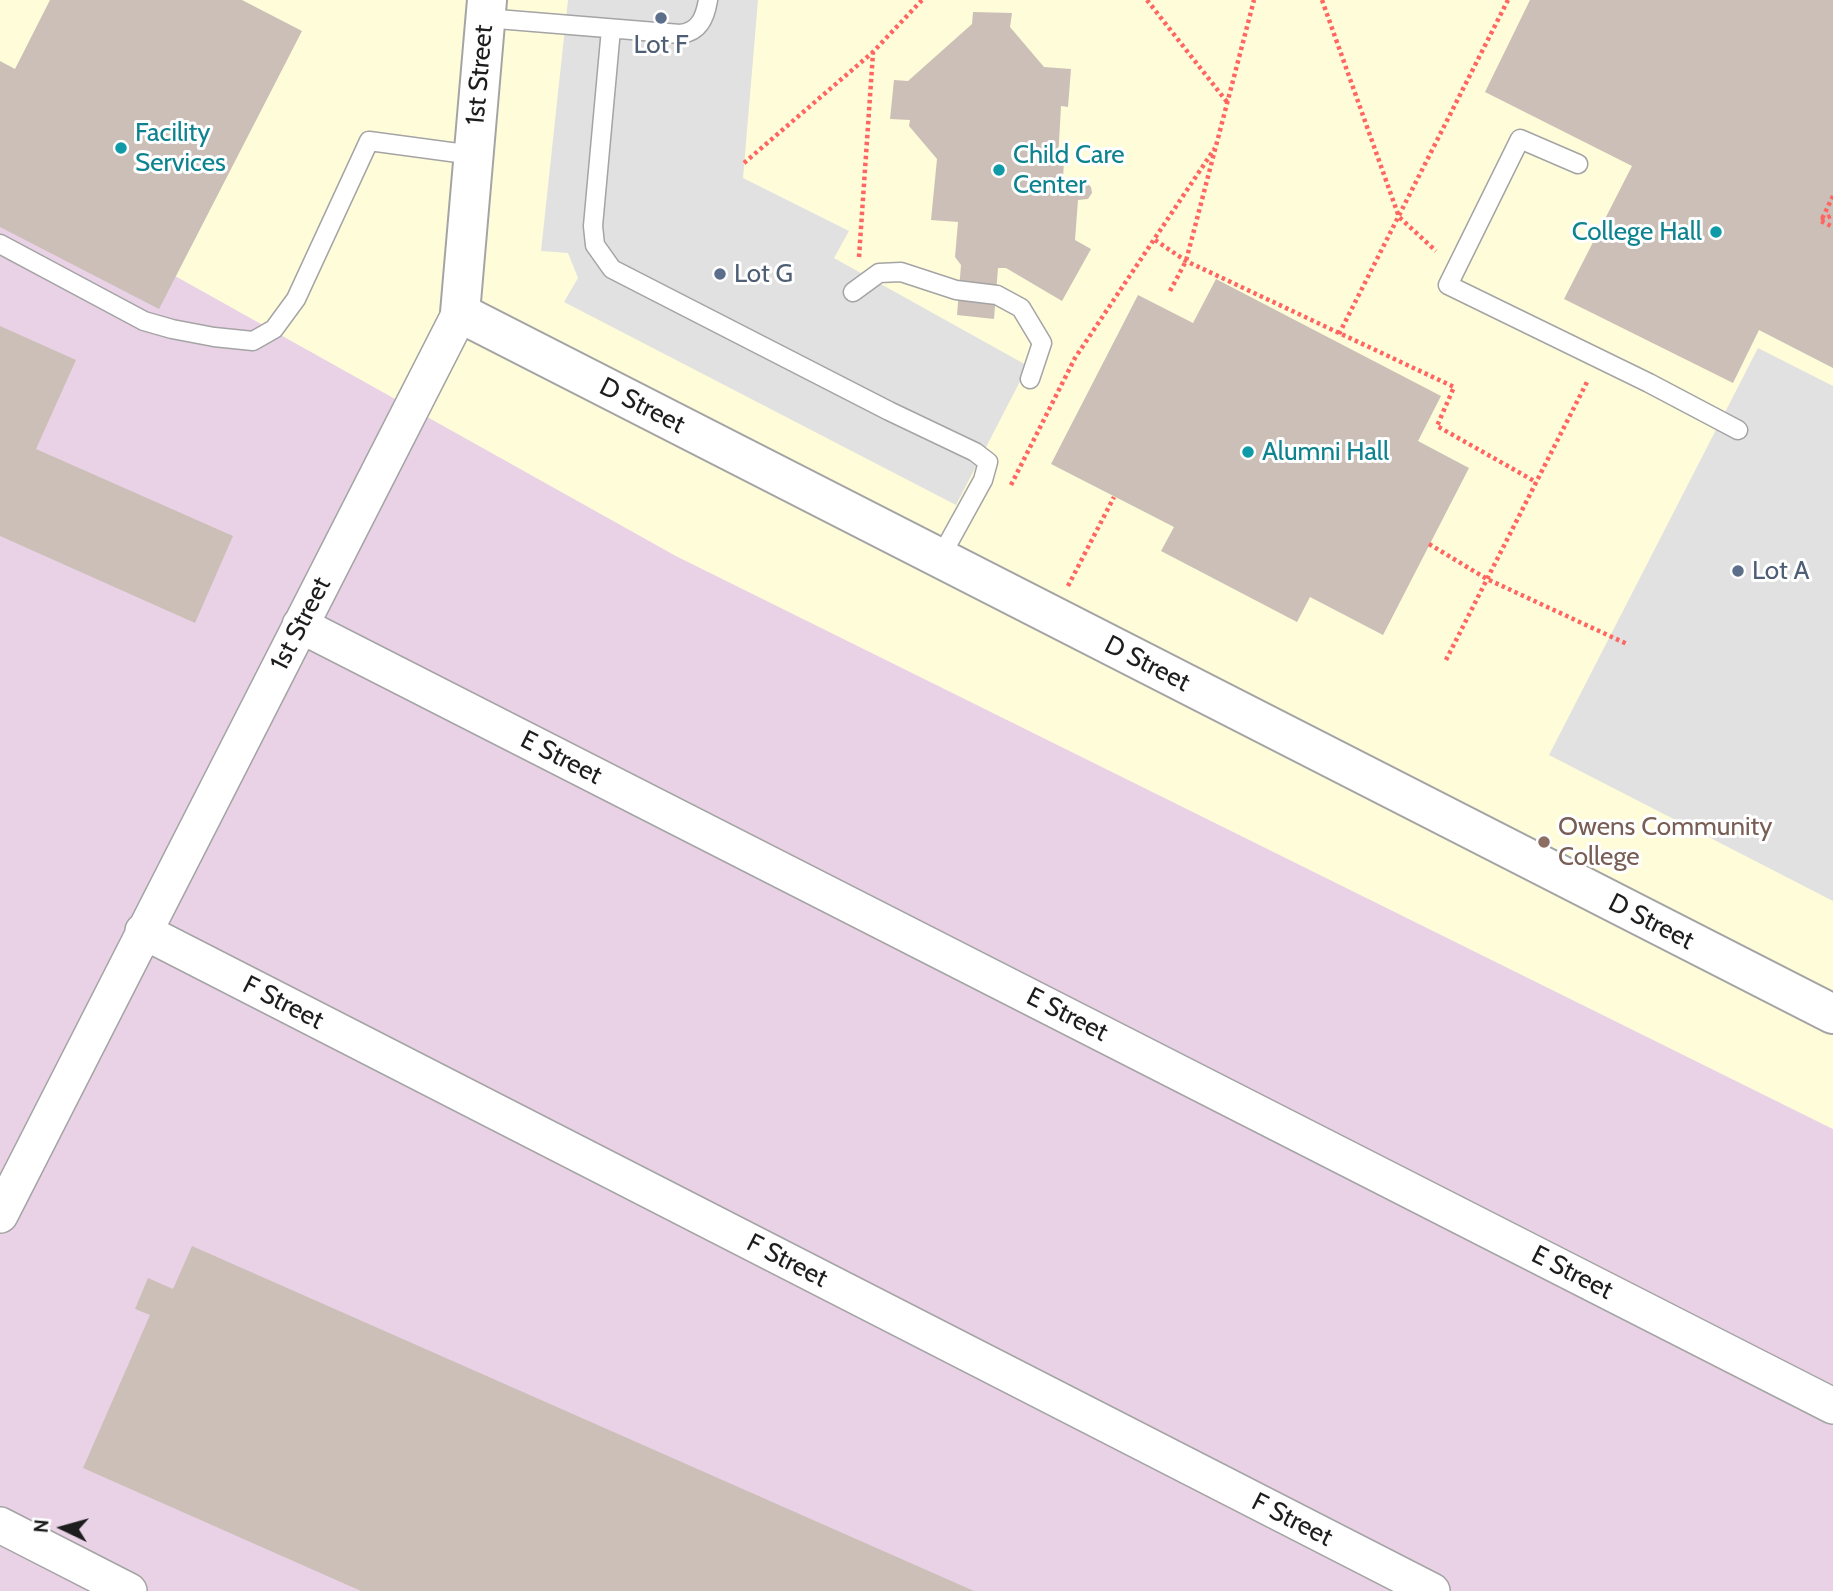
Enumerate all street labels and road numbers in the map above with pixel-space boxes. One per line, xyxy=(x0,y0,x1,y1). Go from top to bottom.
street label: 1st Street xyxy=(460,23,500,127)
street label: D Street xyxy=(594,371,690,441)
street label: 1st Street xyxy=(264,572,338,676)
street label: D Street xyxy=(1099,629,1195,699)
street label: E Street xyxy=(515,724,607,792)
street label: D Street xyxy=(1603,887,1699,957)
street label: F Street xyxy=(237,970,329,1036)
street label: E Street xyxy=(1021,981,1113,1049)
street label: F Street xyxy=(741,1228,833,1294)
street label: E Street xyxy=(1526,1239,1618,1307)
street label: F Street xyxy=(1246,1487,1338,1553)

